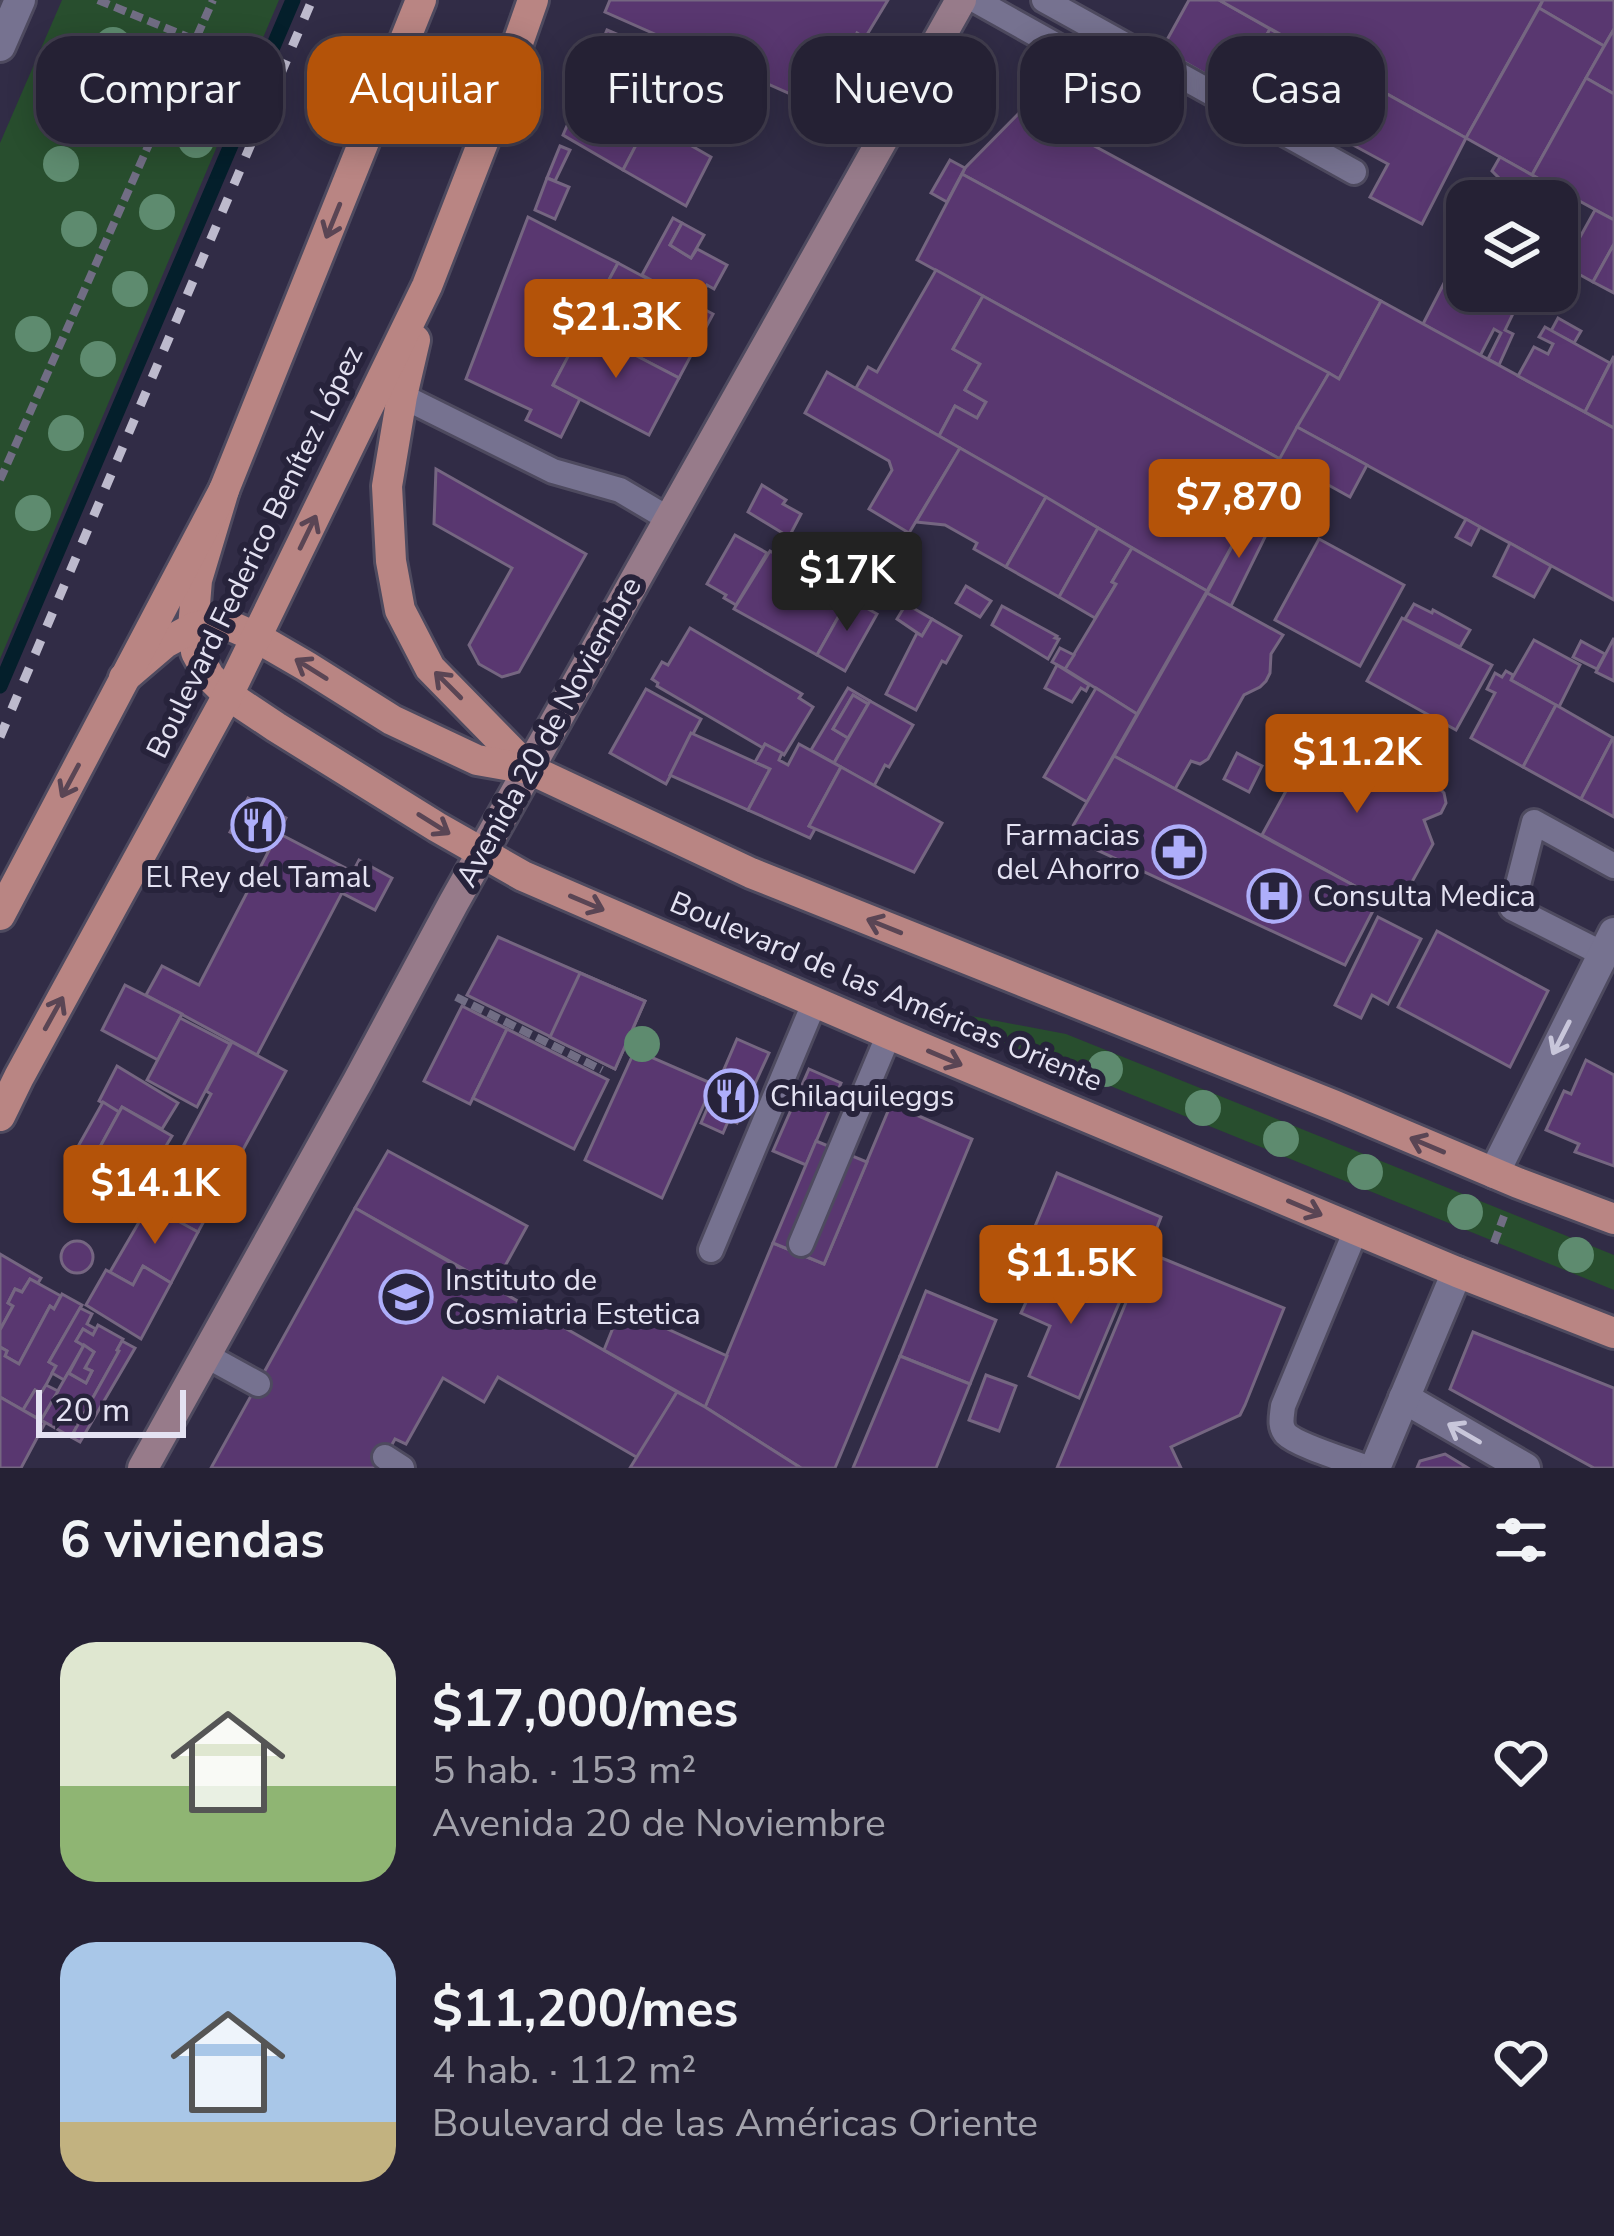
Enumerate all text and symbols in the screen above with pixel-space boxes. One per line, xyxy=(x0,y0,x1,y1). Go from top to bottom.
chip: Comprar xyxy=(36,36,283,144)
chip: Alquilar xyxy=(307,36,541,144)
chip: Filtros xyxy=(565,36,767,144)
chip: Nuevo xyxy=(791,36,996,144)
chip: Piso xyxy=(1020,36,1184,144)
chip: Casa xyxy=(1208,36,1385,144)
map controls xyxy=(1446,180,1578,312)
button: layers xyxy=(1446,180,1578,312)
one-way arrow xyxy=(321,201,342,238)
pin: $21.3K xyxy=(518,279,714,381)
text: $21.3K xyxy=(551,291,681,344)
street label: Boulevard Federico Benítez López xyxy=(137,339,373,765)
pin: $7,870 xyxy=(1141,459,1337,561)
text: $7,870 xyxy=(1176,471,1302,524)
one-way arrow xyxy=(297,515,320,550)
pin: $17K xyxy=(776,532,918,634)
text: $17K xyxy=(799,544,895,597)
street label: Avenida 20 de Noviembre xyxy=(446,569,652,895)
one-way arrow xyxy=(294,657,328,681)
one-way arrow xyxy=(434,671,462,700)
pin: $11.2K xyxy=(1259,714,1455,816)
text: $11.2K xyxy=(1292,726,1422,779)
one-way arrow xyxy=(57,763,80,799)
restaurant icon: El Rey del Tamal xyxy=(230,797,286,853)
one-way arrow xyxy=(416,812,450,836)
place label: Farmacias del Ahorro xyxy=(996,815,1140,890)
pharmacy icon: Farmacias del Ahorro xyxy=(1151,824,1207,880)
place label: El Rey del Tamal xyxy=(146,857,371,898)
hospital icon: Consulta Medica xyxy=(1246,868,1302,924)
place label: Consulta Medica xyxy=(1313,876,1536,917)
street label: Boulevard de las Américas Oriente xyxy=(663,882,1109,1102)
one-way arrow xyxy=(568,894,605,915)
one-way arrow xyxy=(866,914,903,935)
one-way arrow xyxy=(43,996,66,1031)
one-way arrow xyxy=(1549,1019,1571,1055)
one-way arrow xyxy=(926,1049,963,1070)
restaurant icon: Chilaquileggs xyxy=(703,1068,759,1124)
place label: Chilaquileggs xyxy=(770,1076,955,1117)
one-way arrow xyxy=(1410,1133,1447,1154)
pin: $14.1K xyxy=(57,1145,253,1247)
text: $14.1K xyxy=(90,1157,220,1210)
one-way arrow xyxy=(1286,1199,1323,1220)
pin: $11.5K xyxy=(973,1225,1169,1327)
text: $11.5K xyxy=(1006,1237,1136,1290)
place label: Instituto de Cosmiatria Estetica xyxy=(445,1260,701,1335)
school or university icon: Instituto de Cosmiatria Estetica xyxy=(378,1269,434,1325)
scale bar xyxy=(36,1384,186,1437)
text: 20 m xyxy=(54,1388,130,1433)
one-way arrow xyxy=(1448,1421,1483,1445)
text: 6 viviendas xyxy=(60,1505,325,1575)
icon: filters xyxy=(1488,1507,1554,1573)
text: $17,000/mes xyxy=(432,1674,738,1744)
icon: home xyxy=(156,1690,300,1834)
icon: heart xyxy=(1488,1729,1554,1795)
text: 5 hab. · 153 m² xyxy=(432,1744,696,1797)
text: Avenida 20 de Noviembre xyxy=(432,1797,886,1850)
text: $11,200/mes xyxy=(432,1974,738,2044)
icon: home xyxy=(156,1990,300,2134)
icon: heart xyxy=(1488,2029,1554,2095)
text: 4 hab. · 112 m² xyxy=(432,2044,696,2097)
text: Boulevard de las Américas Oriente xyxy=(432,2097,1038,2150)

